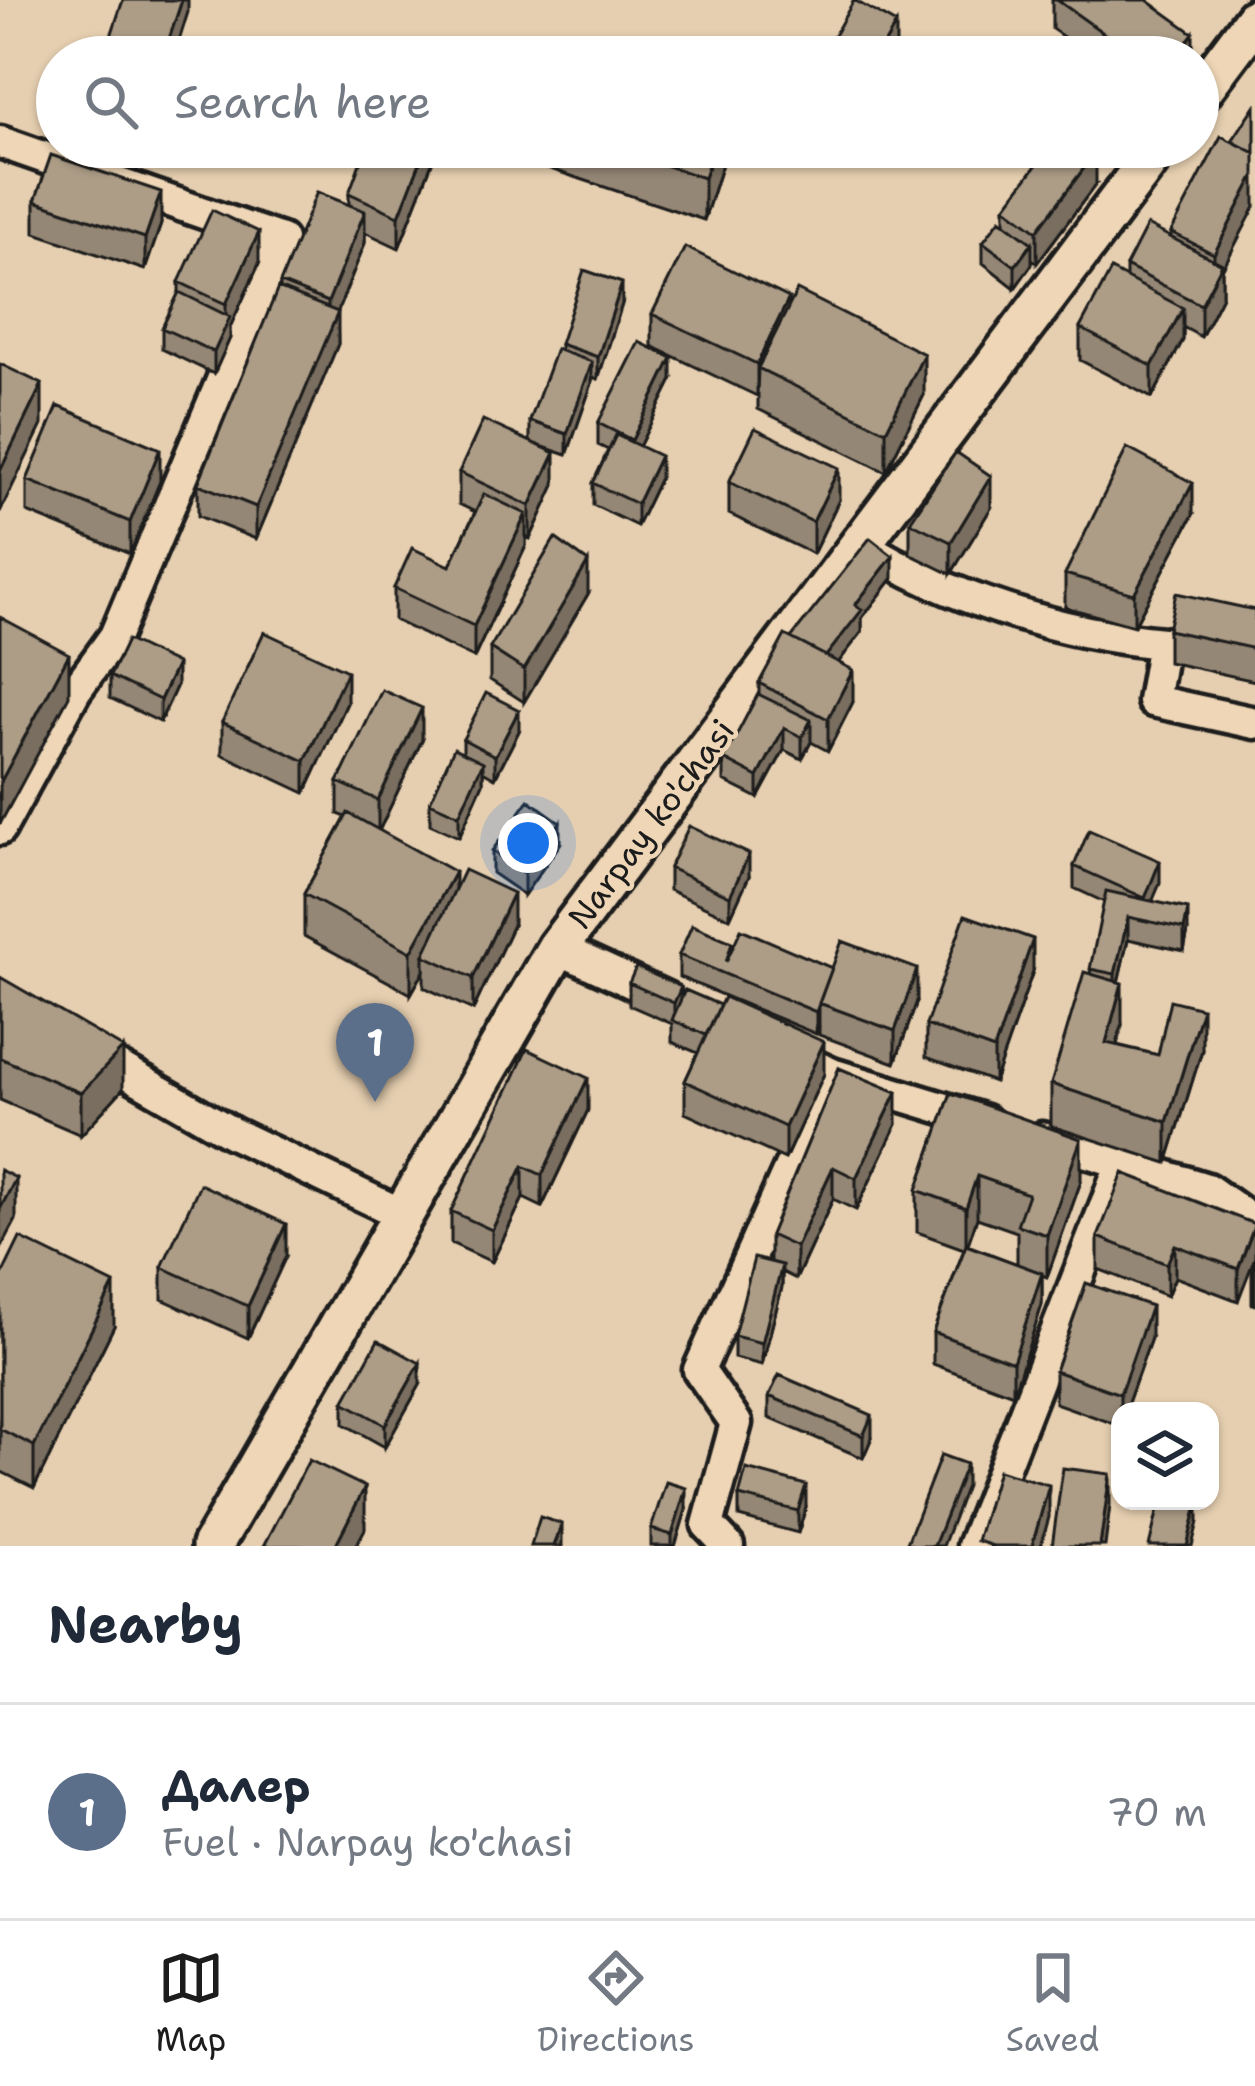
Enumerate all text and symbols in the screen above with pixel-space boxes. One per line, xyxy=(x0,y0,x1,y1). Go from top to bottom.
search box xyxy=(36,36,1219,168)
icon: search xyxy=(78,69,144,135)
text: Search here xyxy=(174,72,431,132)
street label: Narpay ko'chasi xyxy=(557,710,745,938)
your location xyxy=(498,813,558,873)
pin: 1 xyxy=(336,1003,414,1102)
map controls xyxy=(1111,1402,1219,1510)
button: layers xyxy=(1111,1402,1219,1510)
text: Nearby xyxy=(48,1590,243,1658)
text: Далер xyxy=(162,1756,310,1816)
text: 1 xyxy=(78,1786,96,1838)
text: 70 m xyxy=(1106,1786,1207,1838)
text: Fuel · Narpay ko'chasi xyxy=(162,1816,573,1868)
tab: Map xyxy=(156,1945,226,2062)
tab: Directions xyxy=(537,1945,695,2062)
tab: Saved xyxy=(1006,1945,1099,2062)

